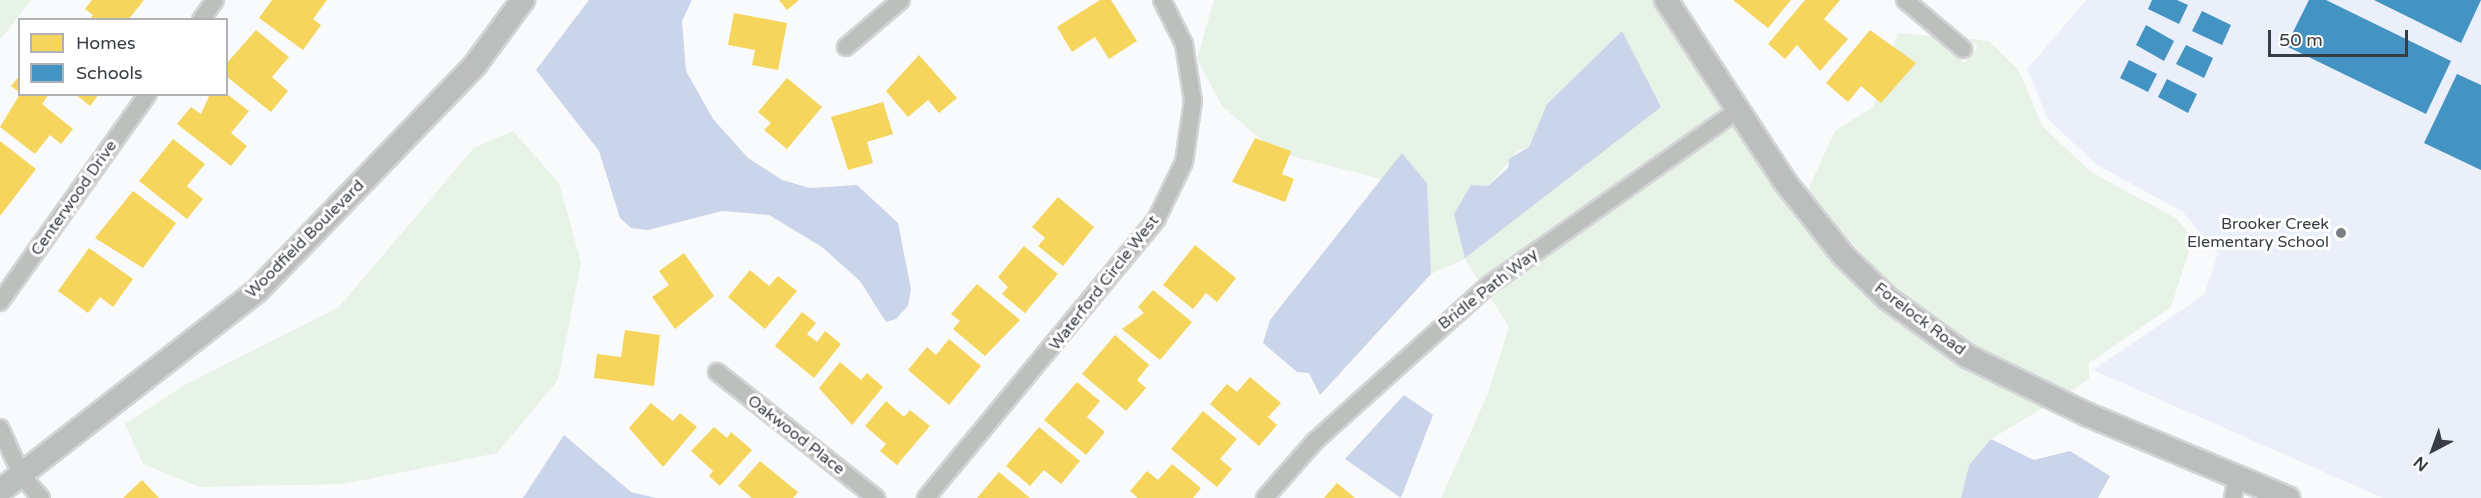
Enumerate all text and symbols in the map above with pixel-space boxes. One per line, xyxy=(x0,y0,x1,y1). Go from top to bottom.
legend xyxy=(18,18,228,96)
scale bar xyxy=(2271,18,2410,56)
text: 50 m xyxy=(2279,29,2323,51)
text: Homes xyxy=(76,32,136,54)
text: Schools xyxy=(76,62,143,84)
street label: Centerwood Drive xyxy=(27,137,121,259)
street label: Woodfield Boulevard xyxy=(242,176,368,302)
street label: Waterford Circle West xyxy=(1045,212,1163,354)
place label: Brooker Creek Elementary School xyxy=(2187,214,2329,252)
marker: Brooker Creek Elementary School xyxy=(2334,226,2348,240)
street label: Bridle Path Way xyxy=(1435,244,1541,334)
street label: Forelock Road xyxy=(1871,279,1969,359)
street label: Oakwood Place xyxy=(744,391,848,479)
north arrow xyxy=(2403,420,2463,480)
text: N xyxy=(2410,452,2433,475)

